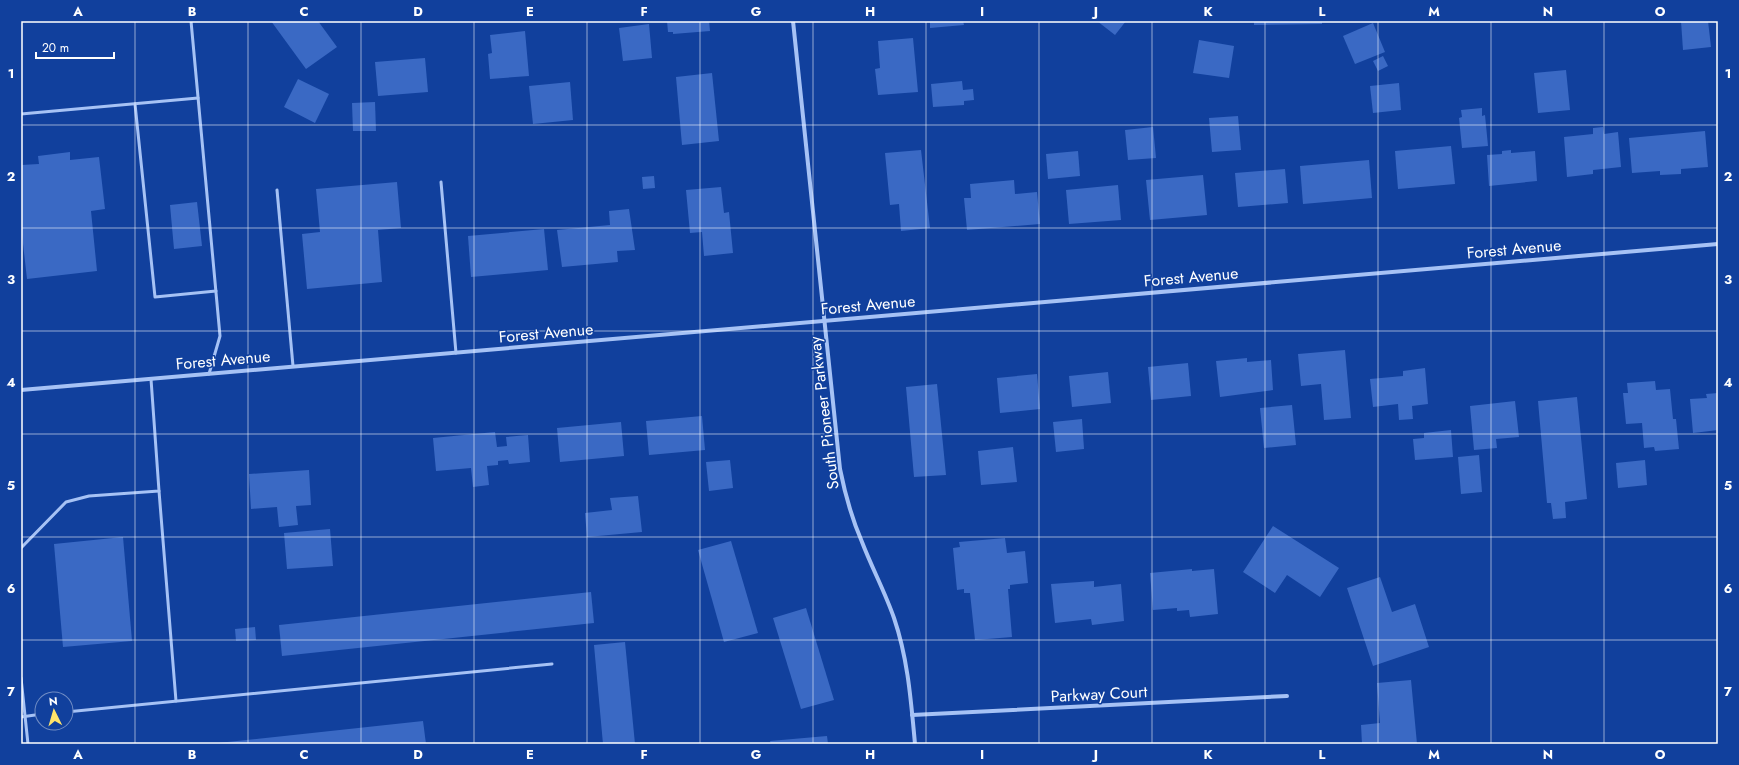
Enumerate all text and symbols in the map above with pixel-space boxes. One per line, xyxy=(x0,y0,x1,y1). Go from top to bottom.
text: A xyxy=(72,2,83,21)
text: B xyxy=(188,2,197,21)
text: C xyxy=(299,2,309,21)
text: D xyxy=(413,2,423,21)
text: E xyxy=(526,2,534,21)
text: F xyxy=(640,2,648,21)
text: G xyxy=(751,2,762,21)
text: H xyxy=(865,2,875,21)
text: I xyxy=(980,2,984,21)
text: J xyxy=(1091,2,1098,21)
text: K xyxy=(1203,2,1213,21)
text: L xyxy=(1319,2,1326,21)
text: M xyxy=(1428,2,1440,21)
text: N xyxy=(1543,2,1553,21)
text: O xyxy=(1655,2,1666,21)
scale bar xyxy=(36,34,114,60)
text: 20 m xyxy=(42,39,69,57)
text: 1 xyxy=(8,64,14,83)
text: 1 xyxy=(1725,64,1731,83)
text: 2 xyxy=(7,167,15,186)
text: 2 xyxy=(1724,167,1732,186)
street label: Forest Avenue xyxy=(1466,233,1562,265)
street label: Forest Avenue xyxy=(1143,261,1239,293)
text: 3 xyxy=(7,270,15,289)
text: 3 xyxy=(1724,270,1732,289)
street label: Forest Avenue xyxy=(820,289,916,321)
street label: Forest Avenue xyxy=(498,317,594,349)
street label: South Pioneer Parkway xyxy=(803,334,845,491)
street label: Forest Avenue xyxy=(175,344,271,376)
text: 4 xyxy=(6,373,16,392)
text: 4 xyxy=(1723,373,1733,392)
text: 5 xyxy=(7,476,15,495)
text: 5 xyxy=(1724,476,1732,495)
text: 6 xyxy=(7,579,16,598)
text: 6 xyxy=(1724,579,1733,598)
street label: Parkway Court xyxy=(1050,680,1148,708)
text: 7 xyxy=(7,682,15,701)
text: 7 xyxy=(1724,682,1732,701)
north arrow xyxy=(34,691,74,731)
text: N xyxy=(48,693,58,709)
text: A xyxy=(72,745,83,764)
text: B xyxy=(188,745,197,764)
text: C xyxy=(299,745,309,764)
text: D xyxy=(413,745,423,764)
text: E xyxy=(526,745,534,764)
text: F xyxy=(640,745,648,764)
text: G xyxy=(751,745,762,764)
text: H xyxy=(865,745,875,764)
text: I xyxy=(980,745,984,764)
text: J xyxy=(1091,745,1098,764)
text: K xyxy=(1203,745,1213,764)
text: L xyxy=(1319,745,1326,764)
text: M xyxy=(1428,745,1440,764)
text: N xyxy=(1543,745,1553,764)
text: O xyxy=(1655,745,1666,764)

